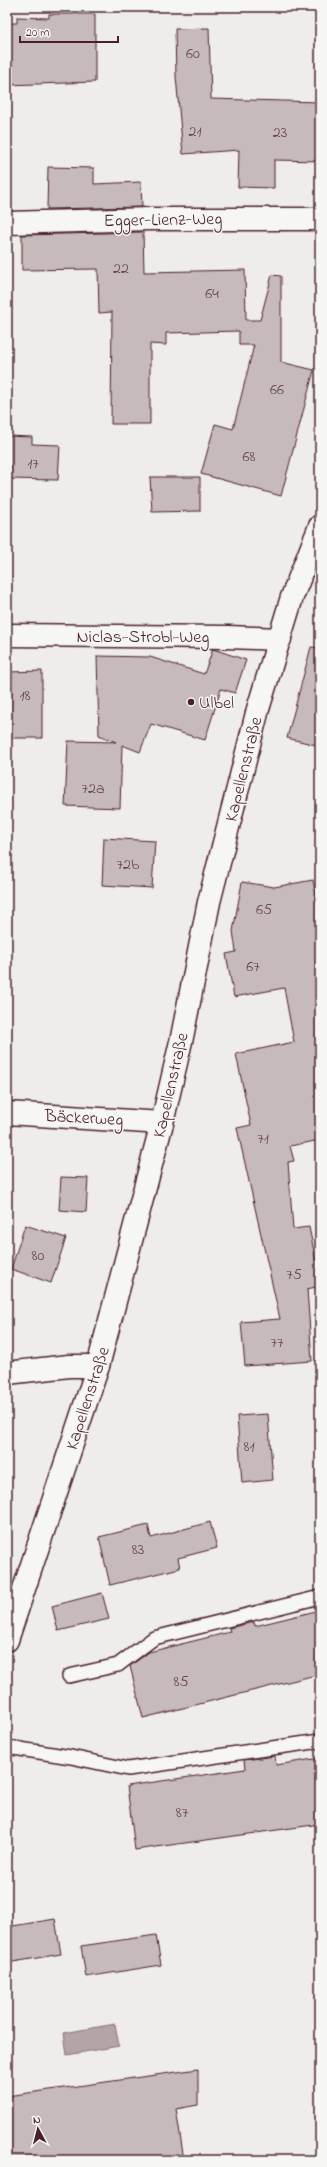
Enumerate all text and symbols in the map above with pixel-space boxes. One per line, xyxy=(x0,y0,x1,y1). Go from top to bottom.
scale bar xyxy=(20,18,118,44)
text: 20 m xyxy=(26,24,49,42)
house number: 60 xyxy=(186,42,200,66)
house number: 21 xyxy=(188,120,202,144)
house number: 23 xyxy=(273,121,287,145)
street label: Egger-Lienz-Weg xyxy=(103,207,223,236)
house number: 22 xyxy=(113,257,129,281)
house number: 64 xyxy=(205,282,219,306)
house number: 66 xyxy=(270,378,284,402)
house number: 68 xyxy=(242,445,256,469)
house number: 17 xyxy=(27,452,39,476)
street label: Niclas-Strobl-Weg xyxy=(77,625,209,652)
house number: 18 xyxy=(19,684,31,708)
place label: Ulbel xyxy=(199,691,234,717)
marker: Ulbel xyxy=(186,697,196,707)
street label: Kapellenstraße xyxy=(219,713,271,825)
house number: 72a xyxy=(81,777,105,801)
house number: 72b xyxy=(117,853,140,877)
house number: 65 xyxy=(256,898,272,922)
house number: 67 xyxy=(246,955,260,979)
street label: Kapellenstraße xyxy=(147,1029,197,1141)
street label: Bäckerweg xyxy=(43,1104,124,1135)
house number: 71 xyxy=(257,1127,269,1151)
house number: 80 xyxy=(32,1244,45,1268)
house number: 75 xyxy=(286,1263,302,1287)
house number: 77 xyxy=(270,1331,284,1355)
street label: Kapellenstraße xyxy=(60,1343,118,1454)
house number: 81 xyxy=(243,1435,255,1459)
house number: 83 xyxy=(132,1538,144,1562)
house number: 85 xyxy=(173,1670,189,1694)
house number: 87 xyxy=(176,1801,189,1825)
north arrow xyxy=(18,2109,58,2149)
text: N xyxy=(32,2112,42,2128)

